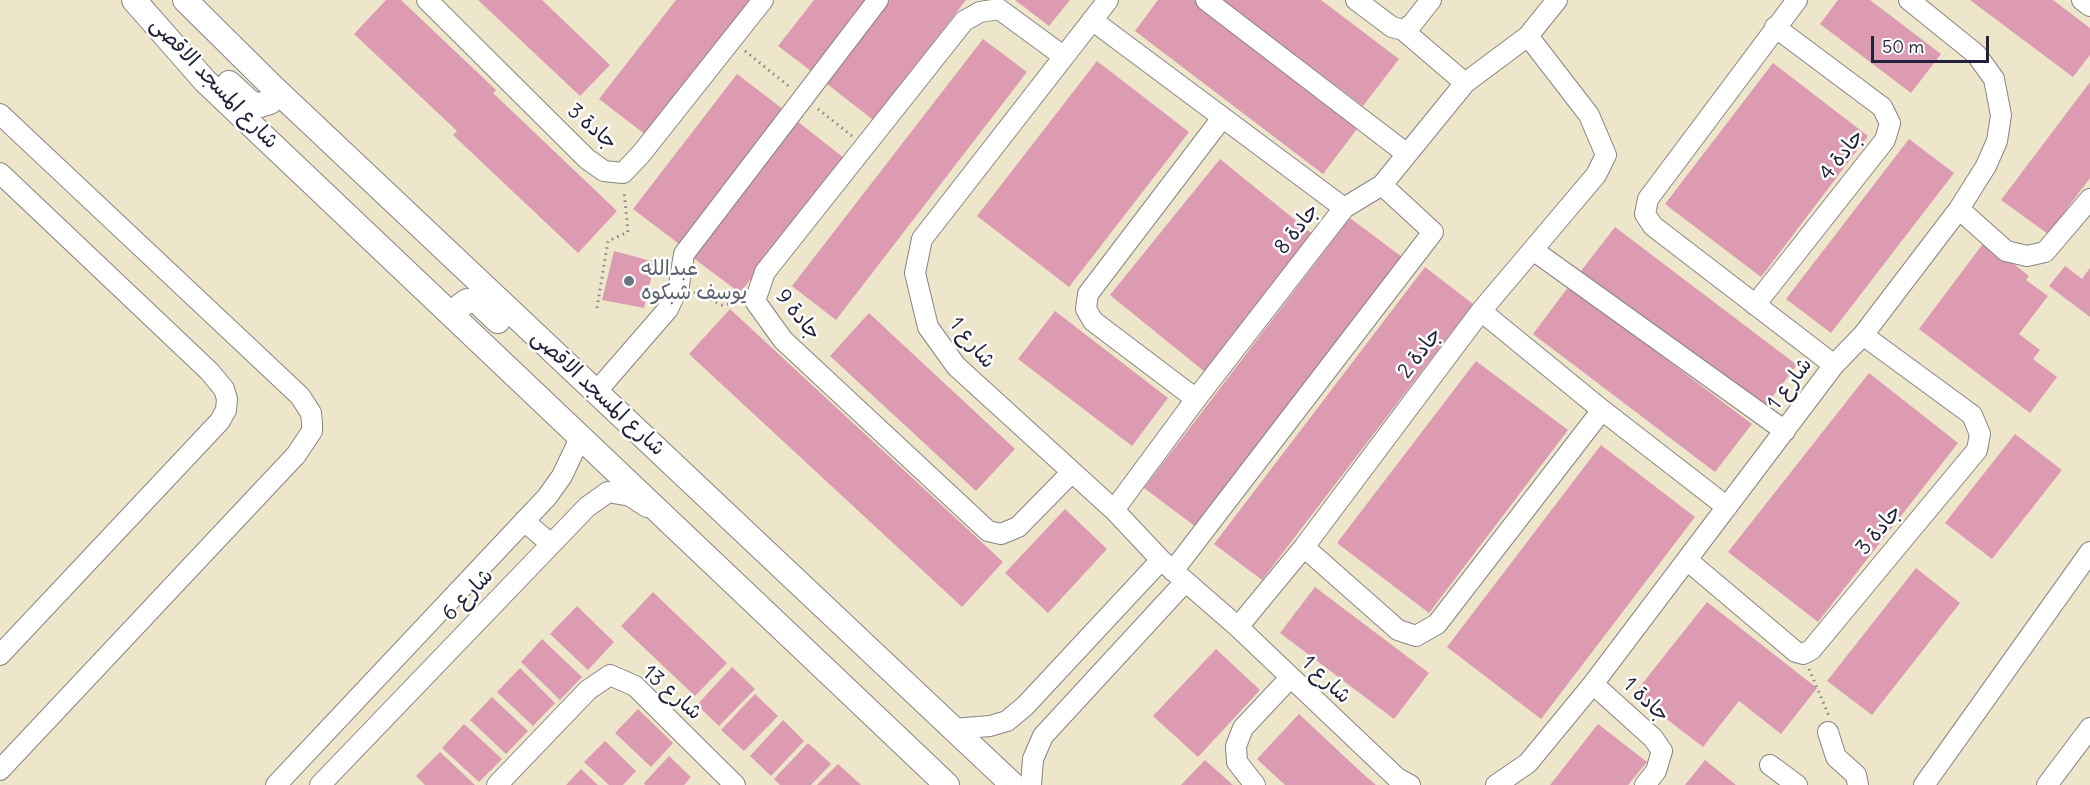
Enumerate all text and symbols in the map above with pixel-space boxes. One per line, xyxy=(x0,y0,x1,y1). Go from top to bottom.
street label: شارع المسجد الاقصى xyxy=(145,12,283,154)
scale bar xyxy=(1874,24,1992,62)
text: 50 m xyxy=(1882,35,1924,58)
street label: جادة 3 xyxy=(562,99,622,155)
street label: جادة 4 xyxy=(1814,124,1870,186)
street label: جادة 8 xyxy=(1269,198,1325,260)
place label: عبدالله يوسف شبكوه xyxy=(641,256,747,306)
marker: عبدالله يوسف شبكوه xyxy=(622,274,636,288)
street label: جادة 9 xyxy=(770,285,826,345)
street label: شارع 1 xyxy=(943,312,1001,374)
street label: جادة 2 xyxy=(1393,323,1447,383)
street label: شارع المسجد الاقصى xyxy=(526,325,670,461)
street label: شارع 1 xyxy=(1762,353,1818,415)
street label: جادة 3 xyxy=(1851,500,1907,560)
street label: شارع 6 xyxy=(437,564,499,626)
street label: شارع 1 xyxy=(1296,651,1356,709)
street label: شارع 13 xyxy=(637,660,707,726)
street label: جادة 1 xyxy=(1618,672,1674,728)

